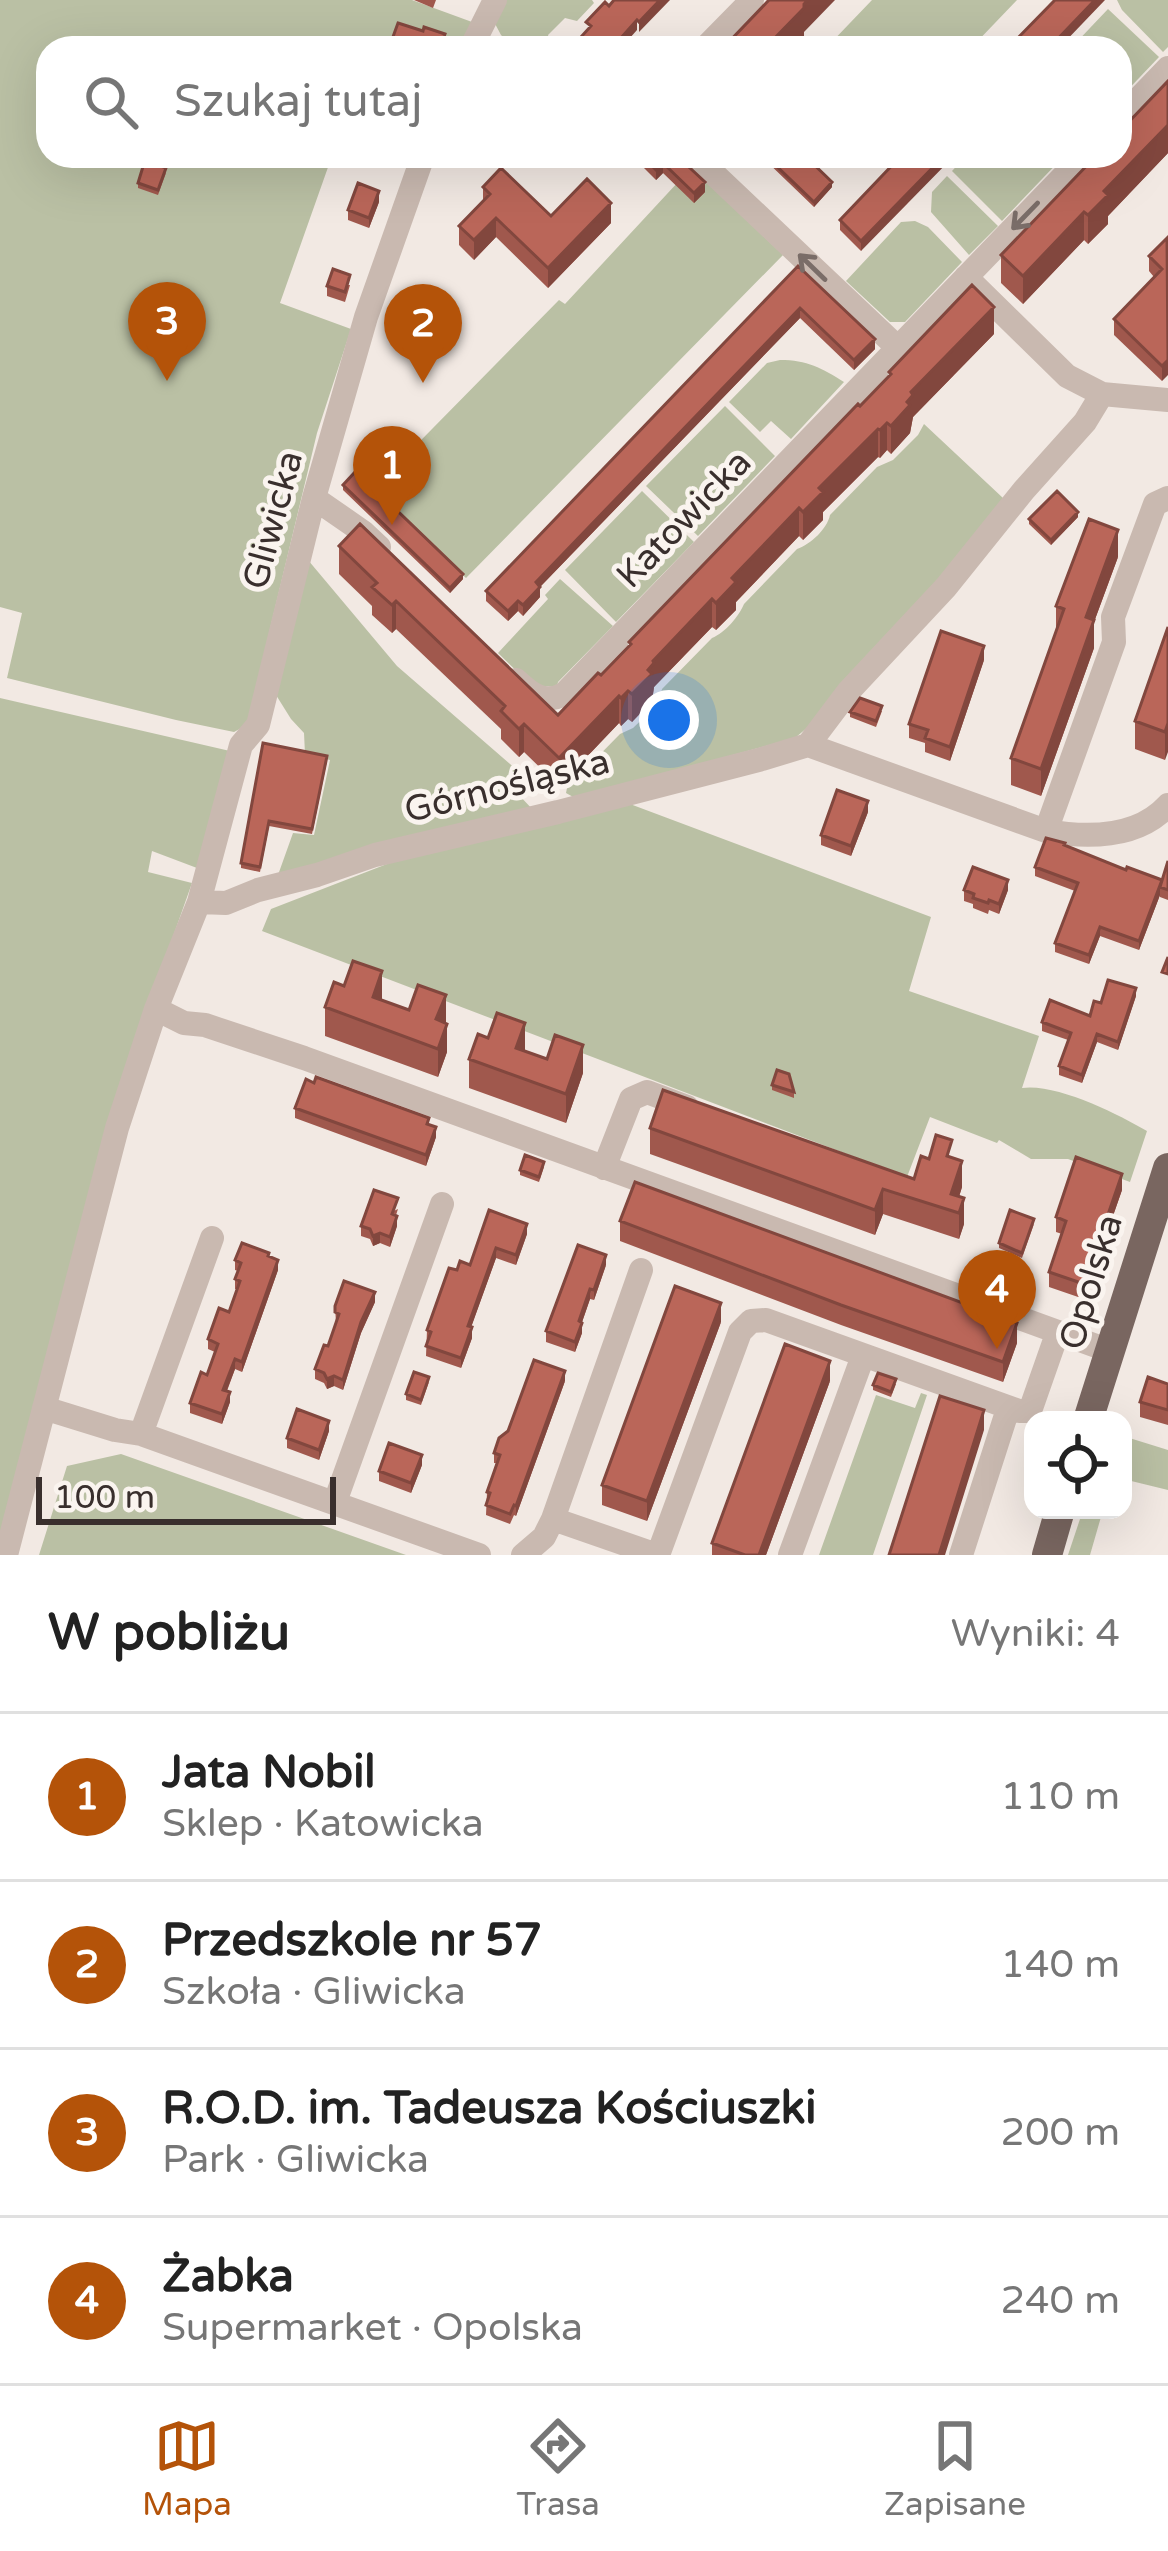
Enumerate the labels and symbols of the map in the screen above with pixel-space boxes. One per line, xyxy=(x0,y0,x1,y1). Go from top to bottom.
one-way arrow xyxy=(1011,201,1039,230)
one-way arrow xyxy=(798,253,827,281)
pin: 3 xyxy=(128,282,206,381)
pin: 2 xyxy=(384,284,462,383)
pin: 1 xyxy=(353,426,431,525)
street label: Katowicka xyxy=(608,441,760,597)
street label: Gliwicka xyxy=(234,446,312,594)
your location xyxy=(639,690,699,750)
street label: Górnośląska xyxy=(400,740,614,832)
street label: Opolska xyxy=(1050,1209,1132,1355)
pin: 4 xyxy=(958,1250,1036,1349)
scale bar xyxy=(36,1471,336,1524)

